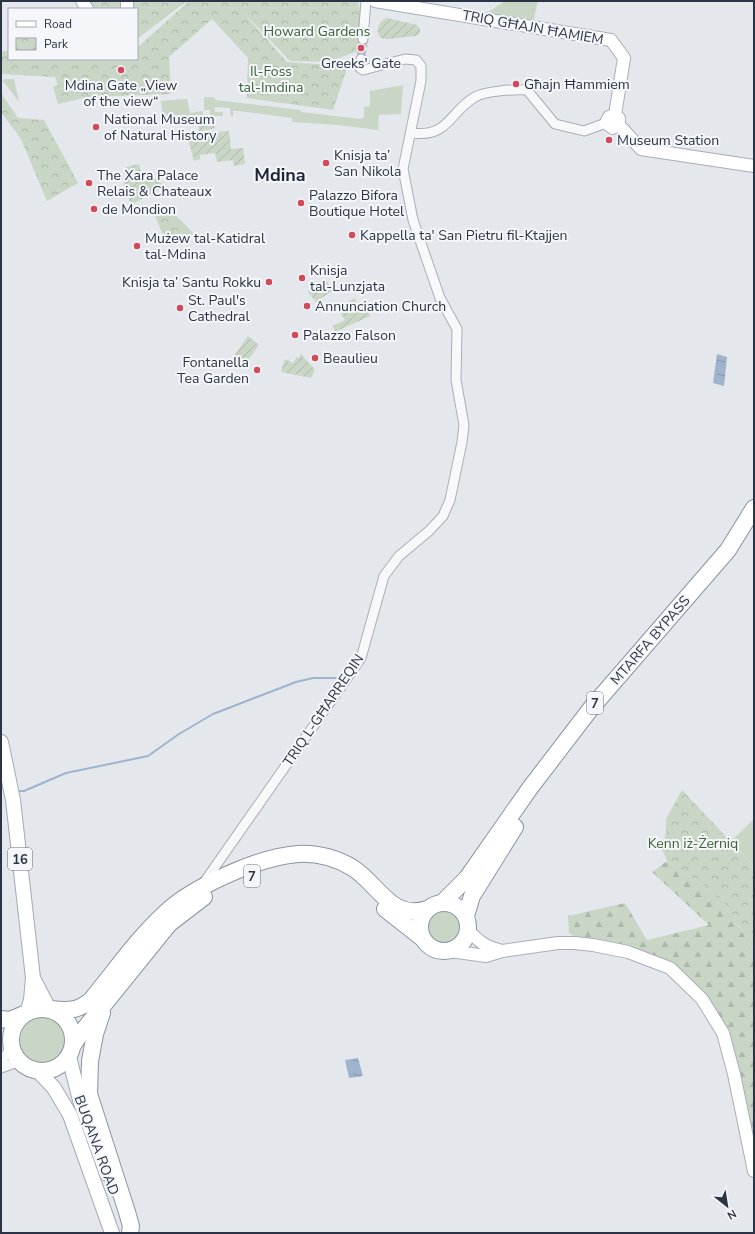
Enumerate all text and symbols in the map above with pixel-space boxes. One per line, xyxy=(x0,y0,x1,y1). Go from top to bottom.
street label: TRIQ GĦAJN ĦAMIEM xyxy=(461,6,605,49)
legend xyxy=(8,8,138,60)
text: Road xyxy=(44,16,72,32)
park label: Howard Gardens xyxy=(264,22,371,41)
text: Park xyxy=(44,36,69,52)
marker: Greeks' Gate xyxy=(356,43,366,53)
place label: Greeks' Gate xyxy=(321,54,401,73)
park label: Il-Foss tal-Imdina xyxy=(239,62,303,97)
marker: Mdina Gate „View of the view“ xyxy=(116,65,126,75)
place label: Għajn Ħammiem xyxy=(524,75,630,94)
place label: Mdina Gate „View of the view“ xyxy=(65,76,178,111)
marker: Għajn Ħammiem xyxy=(511,79,521,89)
place label: National Museum of Natural History xyxy=(104,110,217,145)
marker: National Museum of Natural History xyxy=(91,122,101,132)
place label: Museum Station xyxy=(617,131,719,150)
marker: Museum Station xyxy=(604,135,614,145)
place label: Knisja ta’ San Nikola xyxy=(334,146,401,181)
marker: Knisja ta’ San Nikola xyxy=(321,158,331,168)
district label: Mdina xyxy=(254,163,306,187)
place label: The Xara Palace Relais & Chateaux xyxy=(97,166,212,201)
marker: The Xara Palace Relais & Chateaux xyxy=(84,178,94,188)
place label: Palazzo Bifora Boutique Hotel xyxy=(309,186,405,221)
marker: Palazzo Bifora Boutique Hotel xyxy=(296,198,306,208)
place label: de Mondion xyxy=(102,200,176,219)
marker: de Mondion xyxy=(89,204,99,214)
place label: Kappella ta' San Pietru fil-Ktajjen xyxy=(360,226,567,245)
place label: Mużew tal-Katidral tal-Mdina xyxy=(145,229,266,264)
marker: Kappella ta' San Pietru fil-Ktajjen xyxy=(347,230,357,240)
marker: Mużew tal-Katidral tal-Mdina xyxy=(132,241,142,251)
place label: Knisja tal-Lunzjata xyxy=(310,261,385,296)
place label: Knisja ta’ Santu Rokku xyxy=(122,273,261,292)
marker: Knisja tal-Lunzjata xyxy=(297,273,307,283)
marker: Knisja ta’ Santu Rokku xyxy=(264,277,274,287)
place label: St. Paul's Cathedral xyxy=(188,291,250,326)
place label: Annunciation Church xyxy=(315,297,446,316)
marker: Annunciation Church xyxy=(302,301,312,311)
marker: St. Paul's Cathedral xyxy=(175,303,185,313)
place label: Palazzo Falson xyxy=(303,326,396,345)
marker: Palazzo Falson xyxy=(290,330,300,340)
place label: Beaulieu xyxy=(323,349,378,368)
place label: Fontanella Tea Garden xyxy=(177,353,249,388)
marker: Beaulieu xyxy=(310,353,320,363)
marker: Fontanella Tea Garden xyxy=(252,365,262,375)
street label: MTARFA BYPASS xyxy=(606,591,695,689)
street label: TRIQ L-GĦARREQIN xyxy=(279,650,368,770)
road number: 7 xyxy=(587,692,603,714)
park label: Kenn iż-Żerniq xyxy=(648,834,738,853)
road number: 16 xyxy=(8,848,32,870)
road number: 7 xyxy=(244,865,260,887)
street label: BUQANA ROAD xyxy=(70,1093,123,1198)
north arrow xyxy=(707,1186,747,1226)
text: N xyxy=(724,1206,739,1223)

